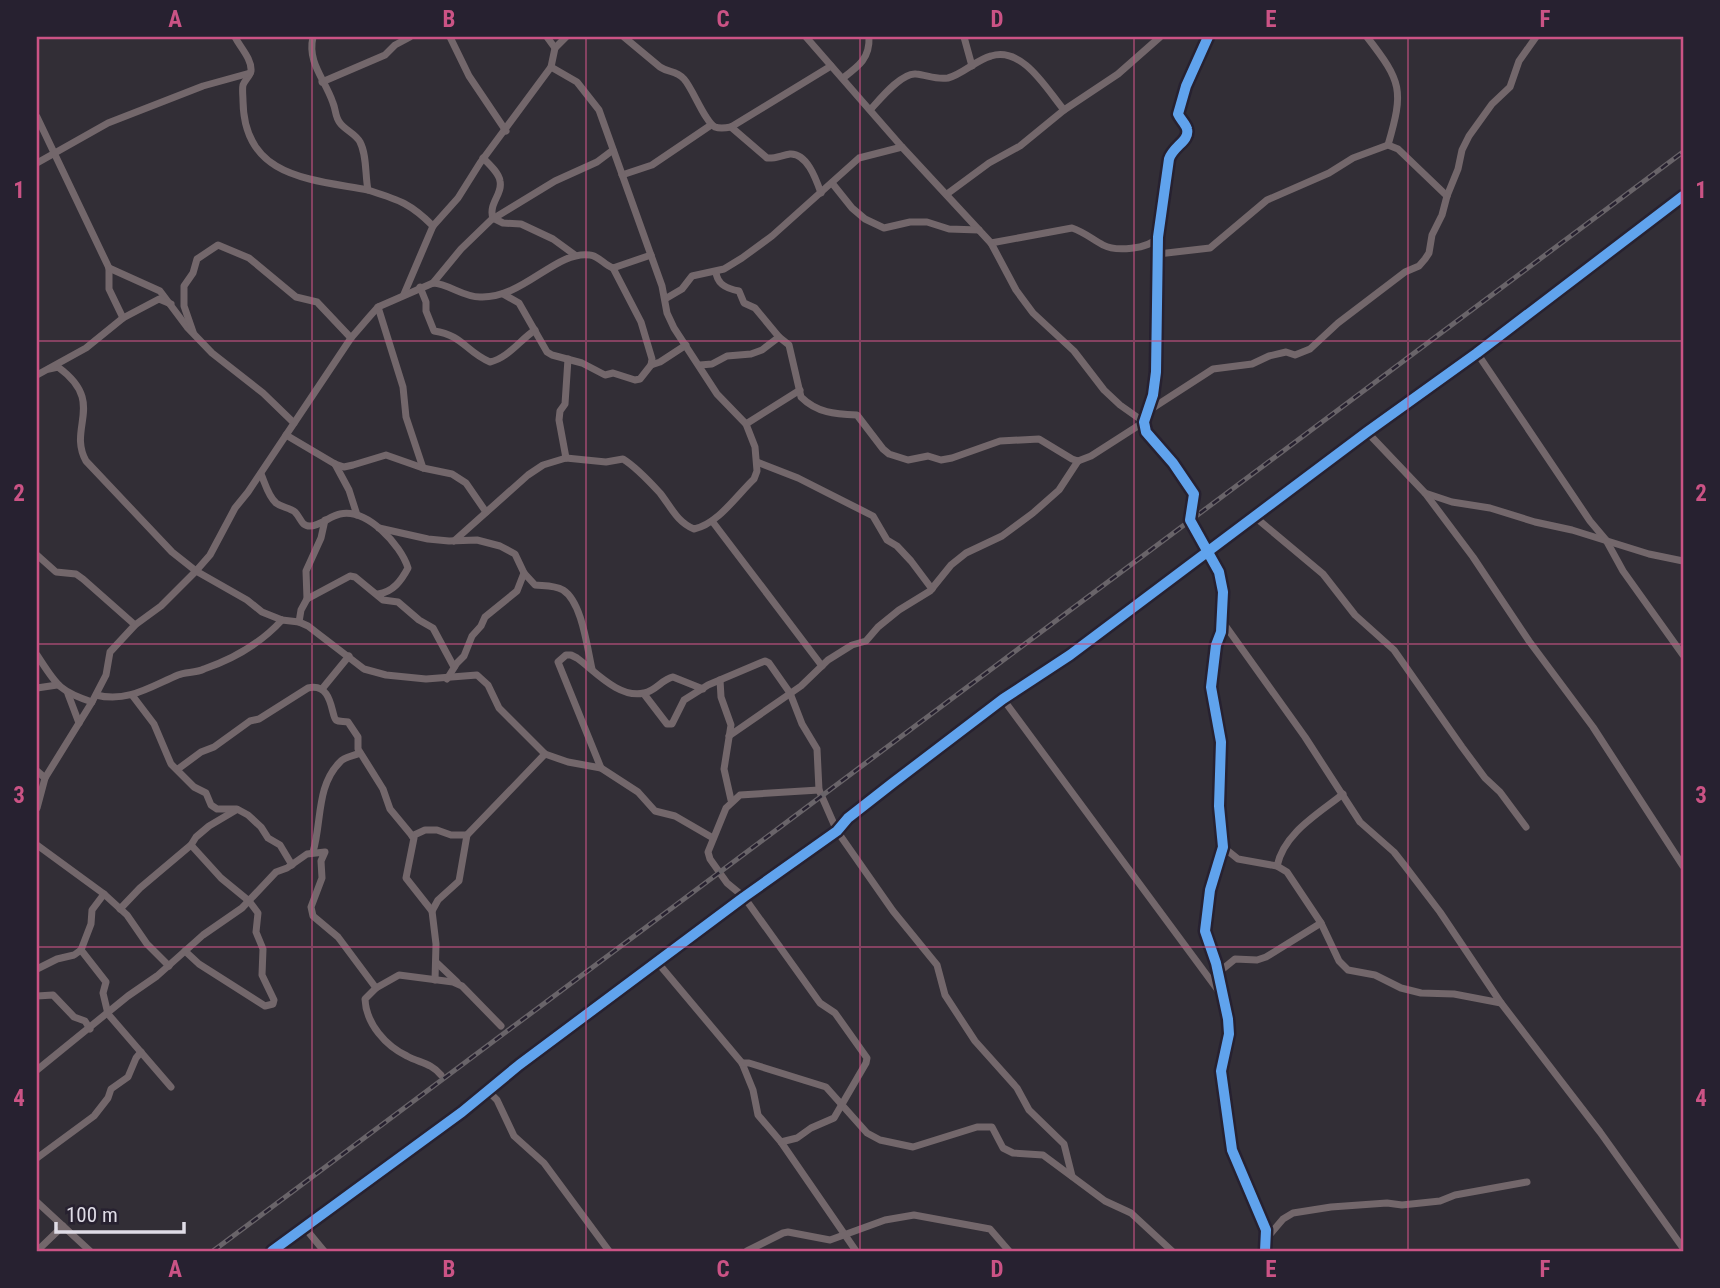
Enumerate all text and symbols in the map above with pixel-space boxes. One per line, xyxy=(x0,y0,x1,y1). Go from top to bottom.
text: A xyxy=(168,6,182,33)
text: B xyxy=(443,6,455,33)
text: C xyxy=(716,6,730,33)
text: D xyxy=(991,6,1004,33)
text: E xyxy=(1265,6,1277,33)
text: F xyxy=(1540,6,1551,33)
text: 1 xyxy=(13,177,25,204)
text: 1 xyxy=(1695,177,1707,204)
text: 2 xyxy=(13,480,25,507)
text: 2 xyxy=(1695,480,1707,507)
text: 3 xyxy=(13,782,25,809)
text: 3 xyxy=(1695,782,1707,809)
text: 4 xyxy=(13,1085,25,1112)
text: 4 xyxy=(1695,1085,1707,1112)
scale bar xyxy=(56,1190,184,1234)
text: 100 m xyxy=(66,1203,118,1227)
text: A xyxy=(168,1256,182,1283)
text: B xyxy=(443,1256,455,1283)
text: C xyxy=(716,1256,730,1283)
text: D xyxy=(991,1256,1004,1283)
text: E xyxy=(1265,1256,1277,1283)
text: F xyxy=(1540,1256,1551,1283)

